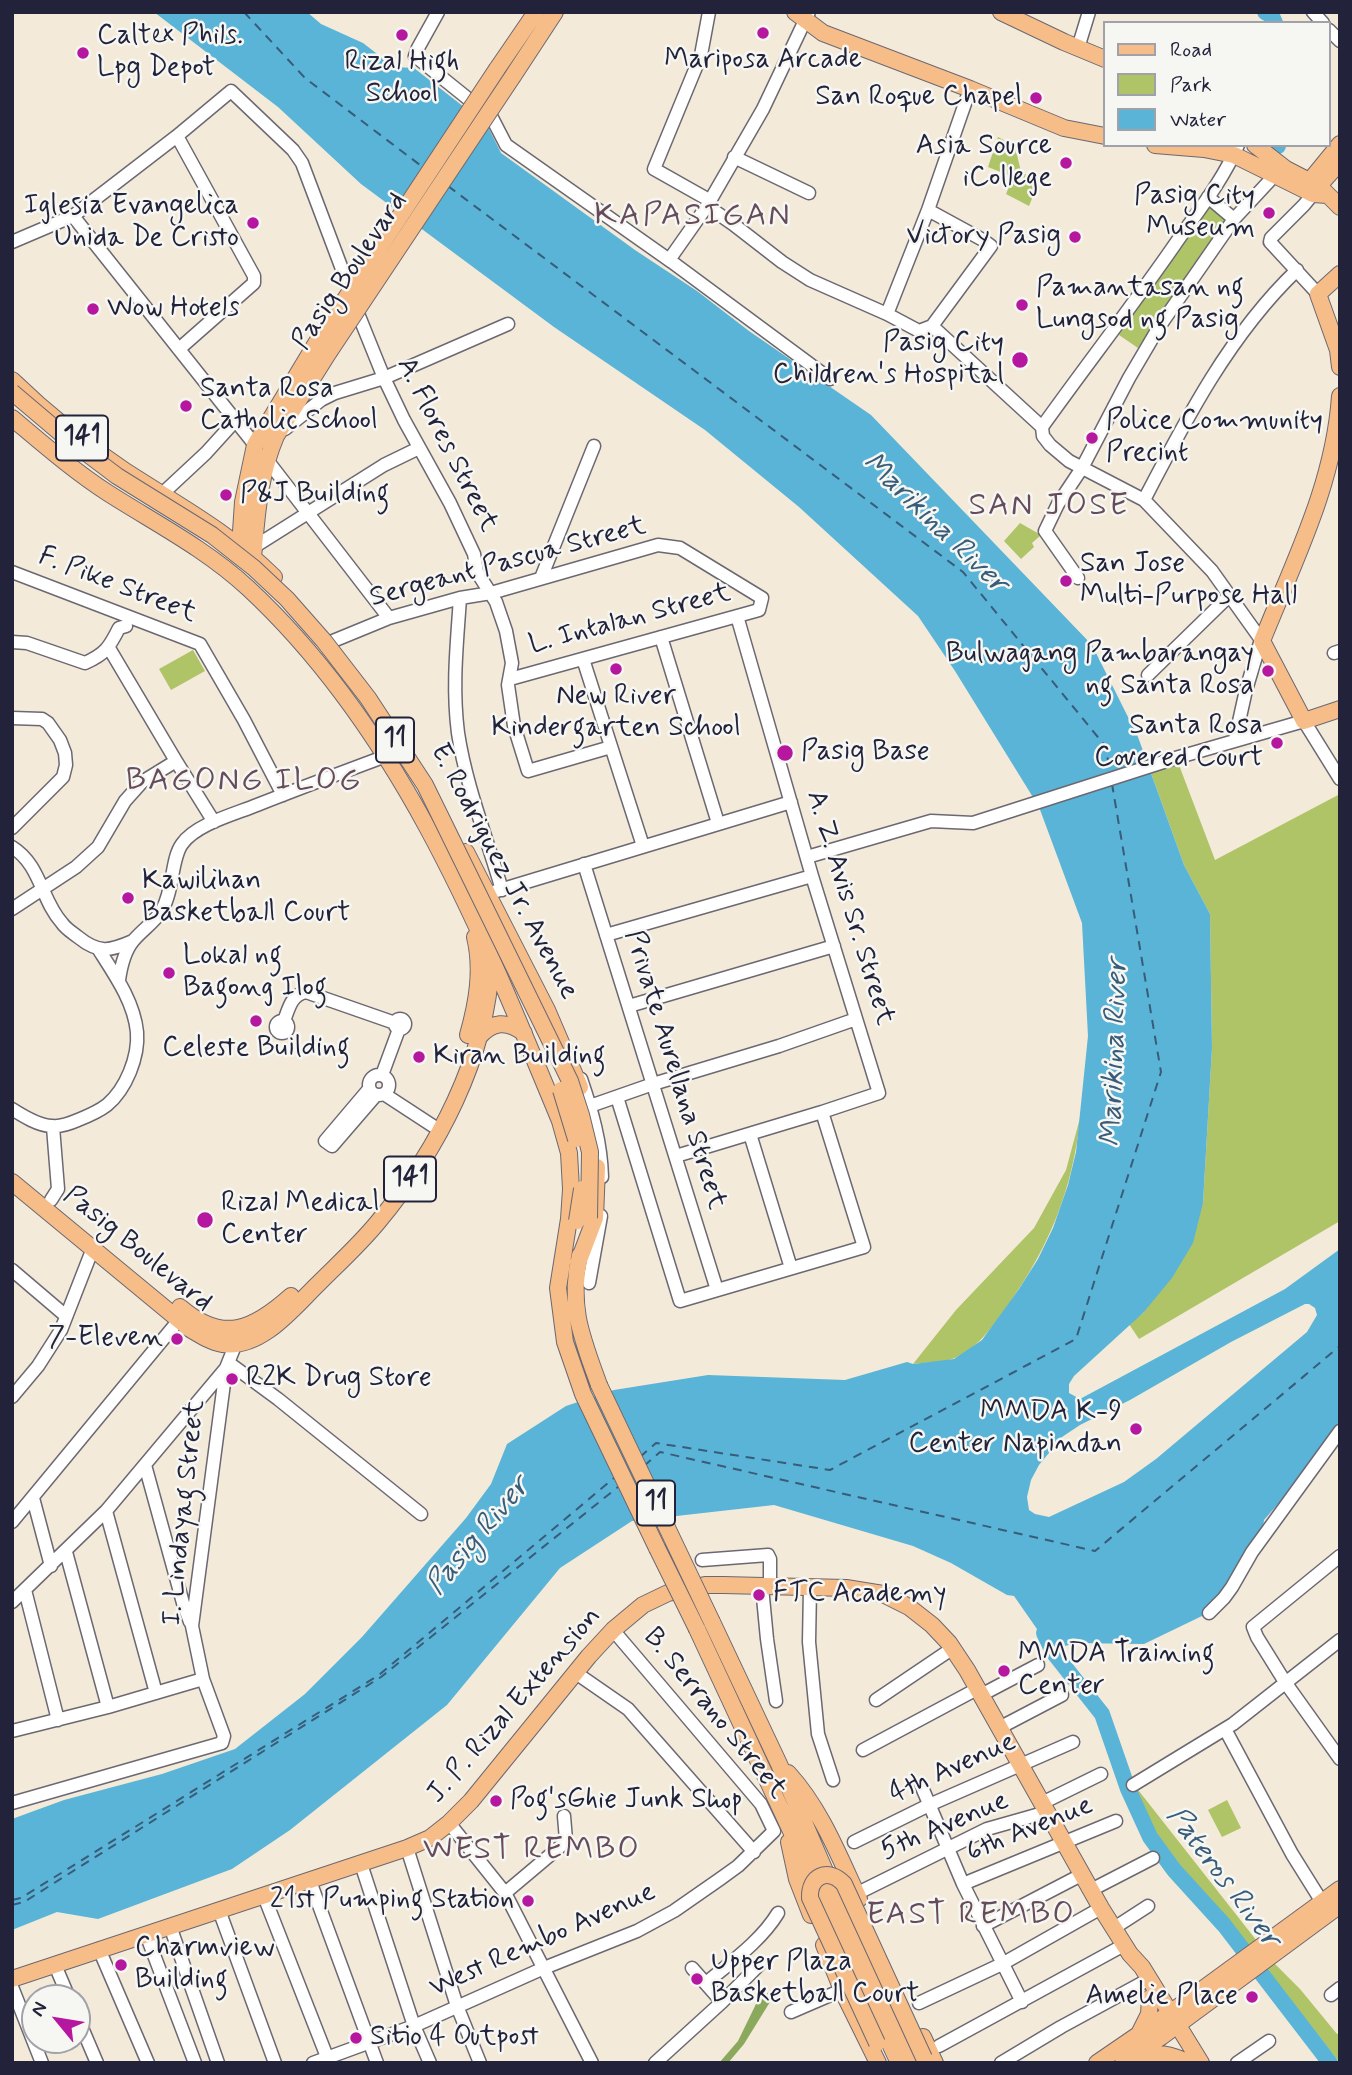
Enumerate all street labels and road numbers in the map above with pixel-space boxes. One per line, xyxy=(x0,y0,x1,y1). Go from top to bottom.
street label: Pasig Boulevard xyxy=(286,187,416,357)
street label: A. Flores Street xyxy=(388,352,504,538)
road number: 141 xyxy=(56,416,108,460)
street label: Sergeant Pascua Street xyxy=(366,510,650,616)
street label: F. Pike Street xyxy=(33,540,201,632)
street label: L. Intalan Street xyxy=(526,577,734,663)
road number: 11 xyxy=(376,718,414,762)
street label: E. Rodriguez Jr. Avenue xyxy=(421,738,585,1006)
street label: A. Z. Avis Sr. Street xyxy=(797,787,901,1029)
street label: Private Aurellana Street xyxy=(616,926,732,1214)
road number: 141 xyxy=(384,1156,436,1202)
street label: Pasig Boulevard xyxy=(56,1180,218,1320)
street label: I. Lindayag Street xyxy=(156,1399,214,1627)
road number: 11 xyxy=(637,1480,675,1526)
street label: J. P. Rizal Extension xyxy=(421,1601,609,1811)
street label: B. Serrano Street xyxy=(635,1622,793,1806)
street label: 4th Avenue xyxy=(884,1726,1022,1812)
street label: 5th Avenue xyxy=(876,1785,1014,1869)
street label: 6th Avenue xyxy=(962,1789,1098,1871)
street label: West Rembo Avenue xyxy=(425,1876,661,2006)

